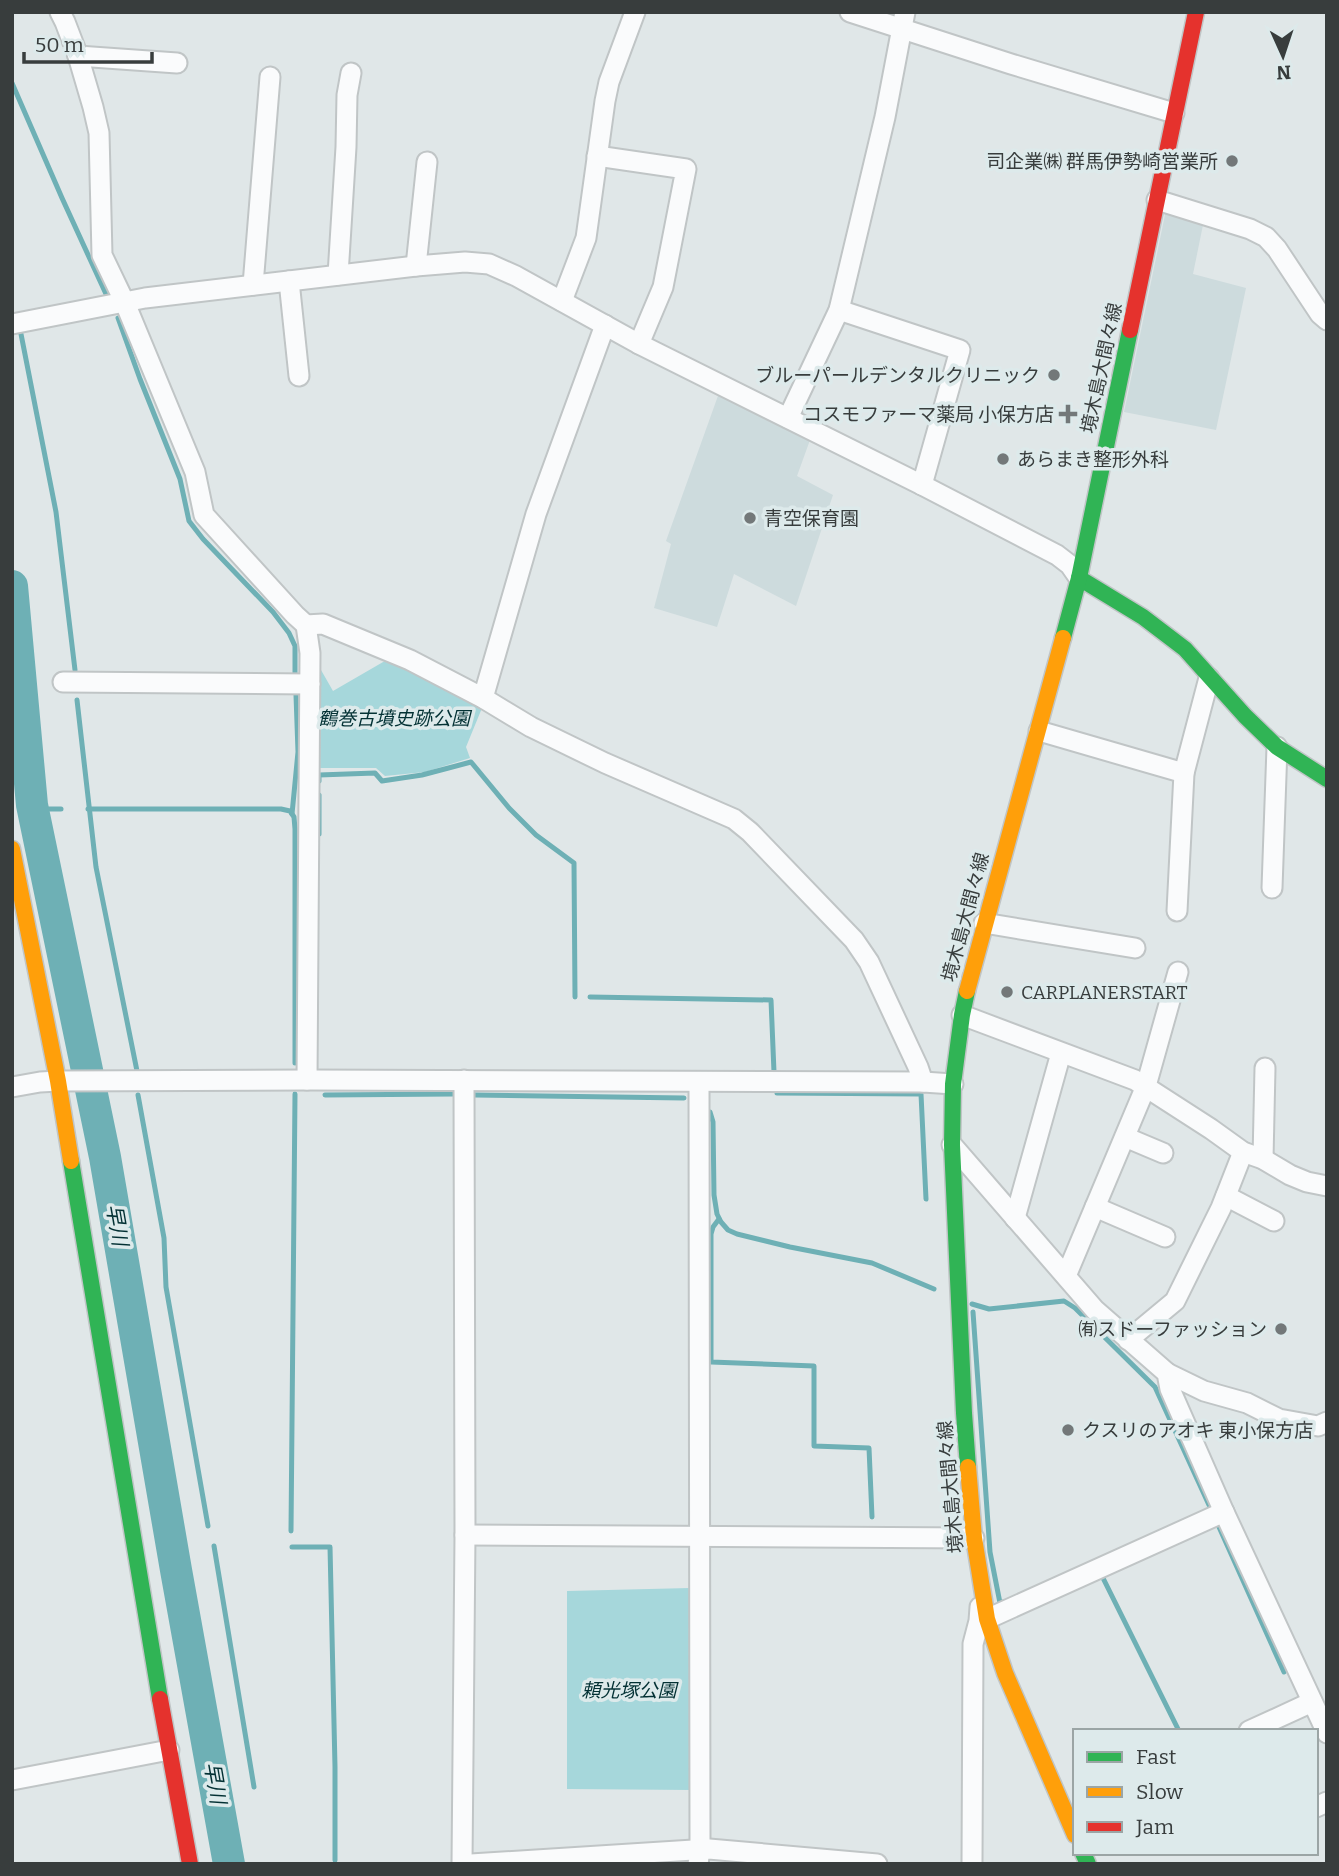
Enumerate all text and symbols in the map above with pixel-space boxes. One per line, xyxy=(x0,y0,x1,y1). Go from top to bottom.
scale bar xyxy=(24,21,152,65)
north arrow xyxy=(1248,21,1318,91)
text: 50 m xyxy=(35,32,84,58)
text: N xyxy=(1276,61,1292,84)
place label: 司企業㈱ 群馬伊勢崎営業所 xyxy=(986,150,1218,173)
marker: 司企業㈱ 群馬伊勢崎営業所 xyxy=(1224,153,1240,169)
street label: 境木島大間々線 xyxy=(1076,301,1127,436)
place label: ブルーパールデンタルクリニック xyxy=(755,364,1040,387)
marker: ブルーパールデンタルクリニック xyxy=(1046,367,1062,383)
place label: コスモファーマ薬局 小保方店 xyxy=(803,403,1054,426)
marker: コスモファーマ薬局 小保方店 xyxy=(1060,406,1076,422)
place label: あらまき整形外科 xyxy=(1017,448,1169,471)
marker: あらまき整形外科 xyxy=(995,451,1011,467)
place label: 青空保育園 xyxy=(764,507,859,530)
marker: 青空保育園 xyxy=(742,510,758,526)
park label: 鶴巻古墳史跡公園 xyxy=(318,707,473,730)
street label: 境木島大間々線 xyxy=(937,850,994,984)
place label: CARPLANERSTART xyxy=(1021,981,1188,1004)
marker: CARPLANERSTART xyxy=(999,984,1015,1000)
water label: 早川 xyxy=(101,1202,134,1250)
place label: ㈲スドーファッション xyxy=(1078,1318,1267,1341)
marker: ㈲スドーファッション xyxy=(1273,1321,1289,1337)
place label: クスリのアオキ 東小保方店 xyxy=(1082,1419,1313,1442)
street label: 境木島大間々線 xyxy=(933,1420,968,1554)
marker: クスリのアオキ 東小保方店 xyxy=(1060,1422,1076,1438)
park label: 頼光塚公園 xyxy=(581,1679,679,1702)
legend xyxy=(1073,1729,1318,1855)
text: Fast xyxy=(1136,1744,1177,1770)
water label: 早川 xyxy=(199,1760,232,1808)
text: Slow xyxy=(1136,1779,1183,1805)
text: Jam xyxy=(1135,1814,1174,1840)

